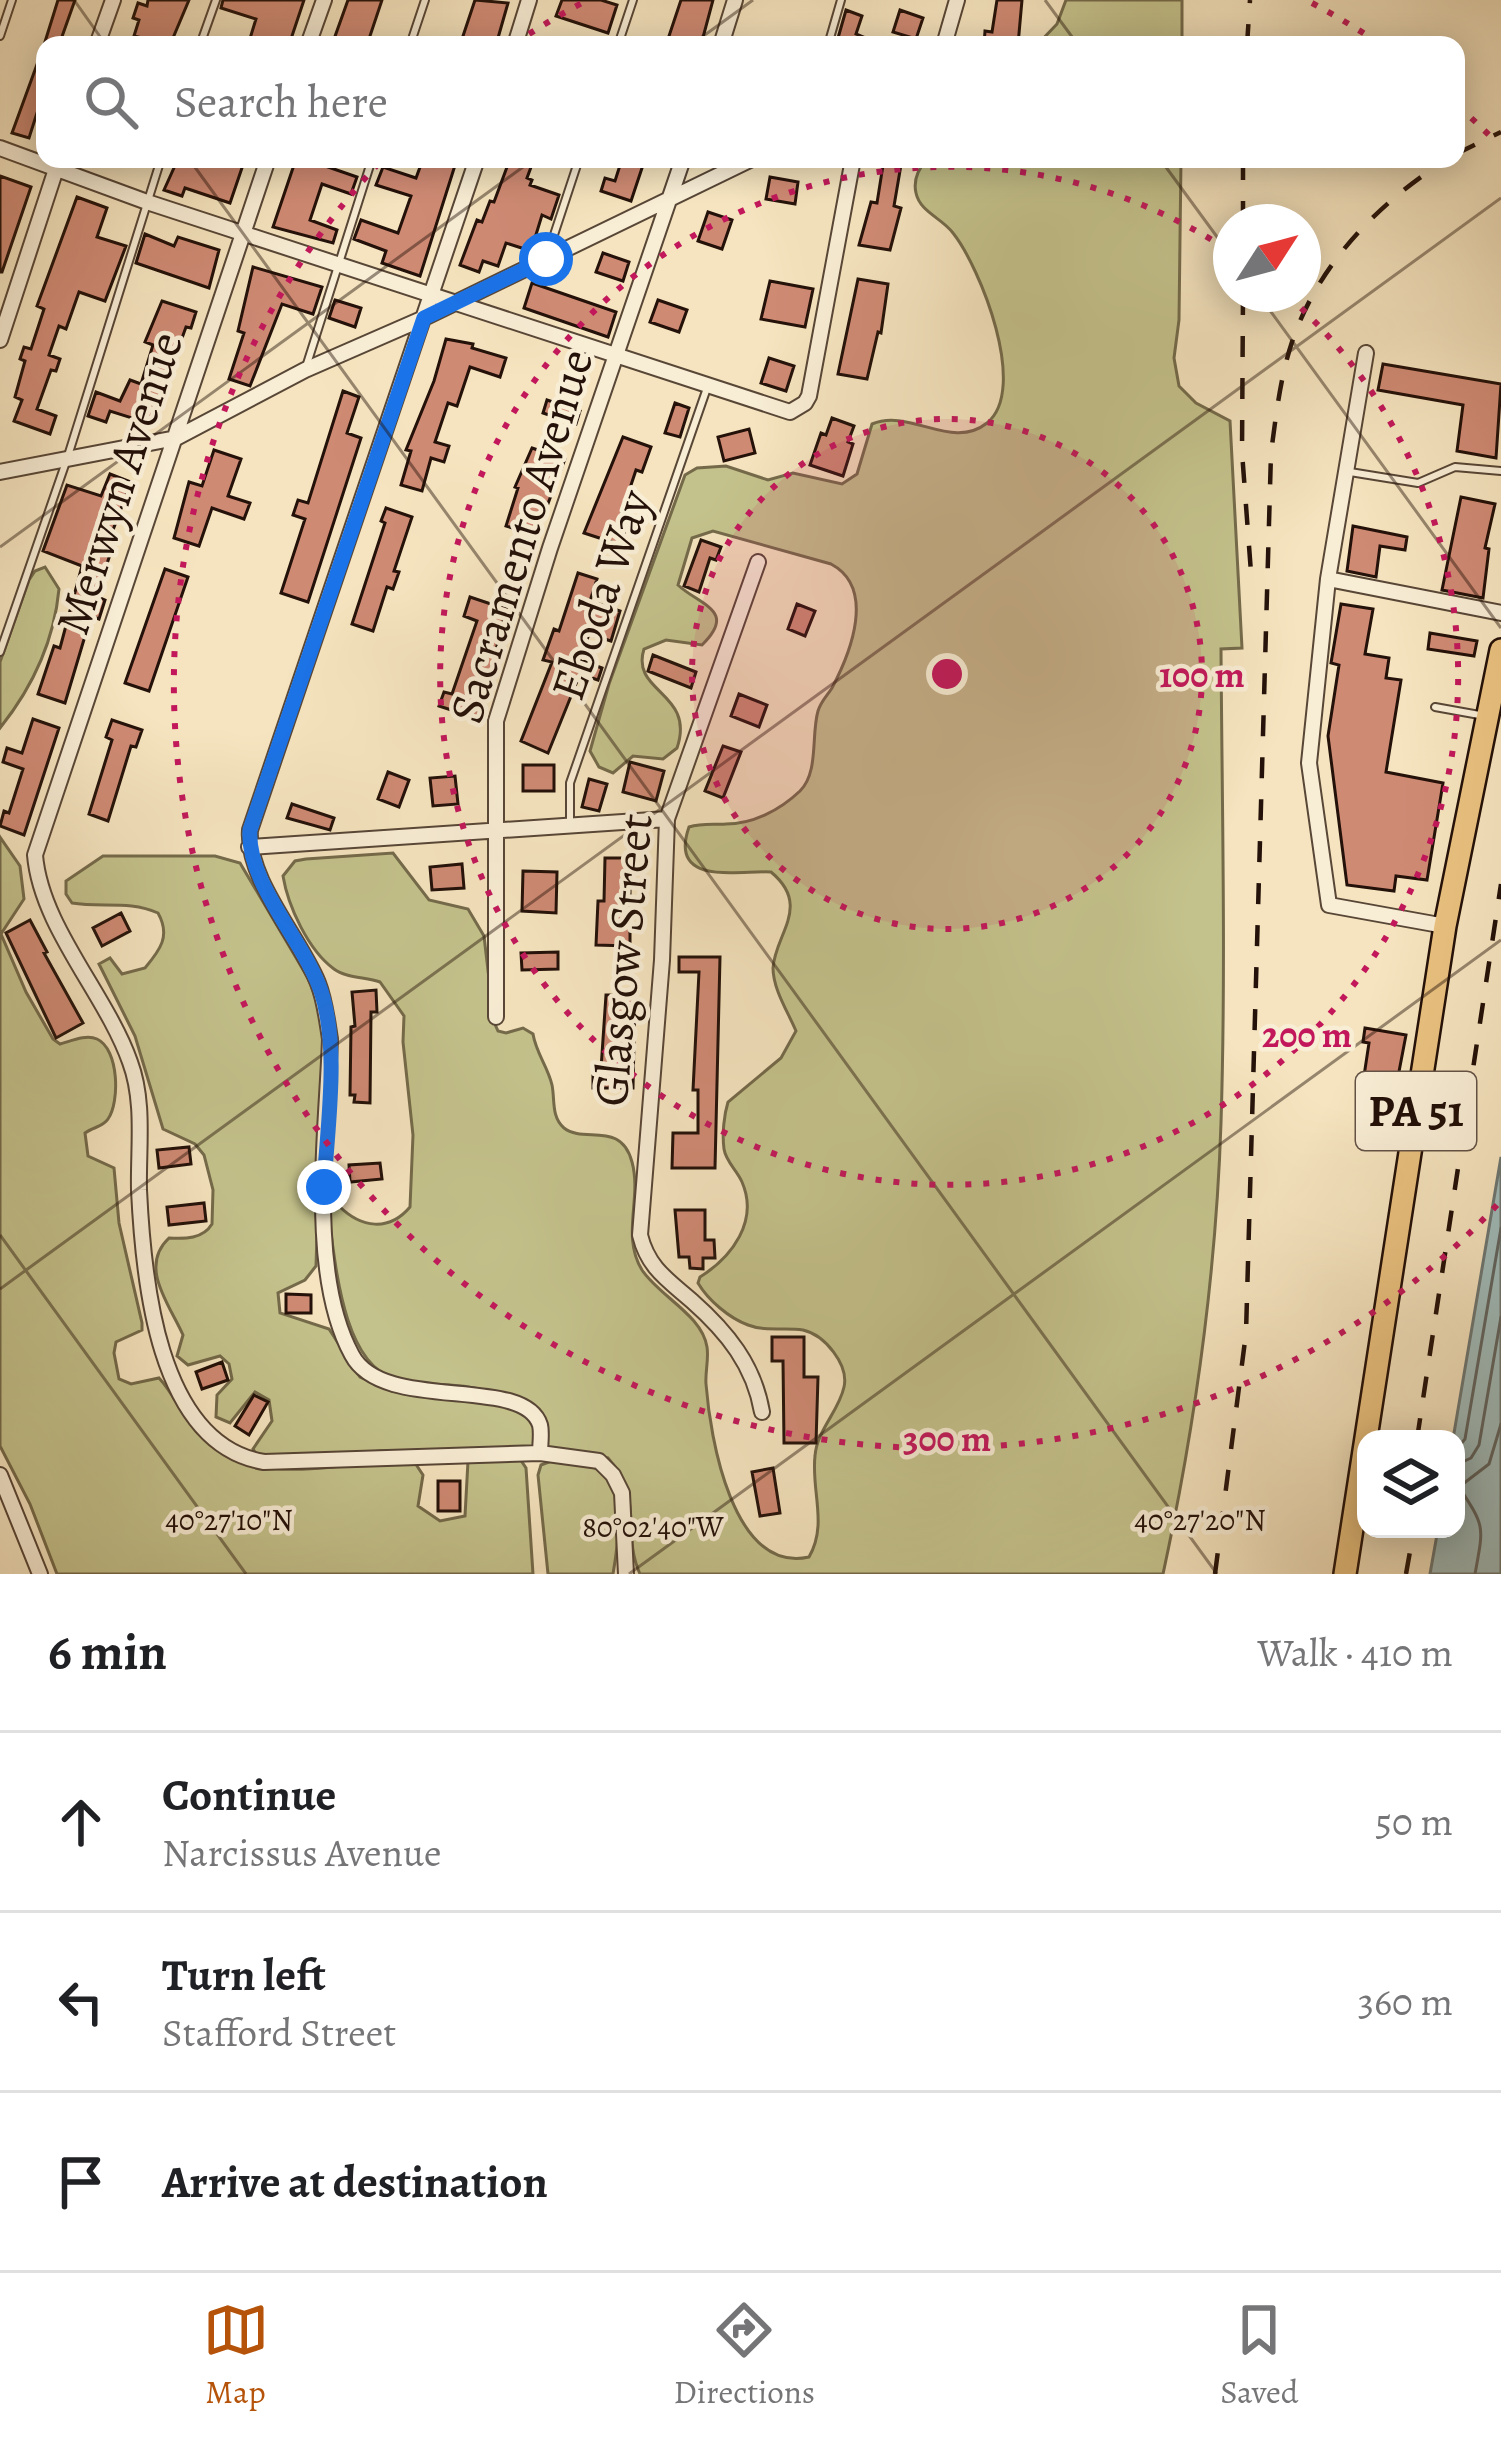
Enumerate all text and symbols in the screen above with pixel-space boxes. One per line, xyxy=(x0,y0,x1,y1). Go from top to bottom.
search box xyxy=(36,36,1465,168)
icon: search xyxy=(78,69,144,135)
text: Search here xyxy=(174,71,388,133)
north arrow xyxy=(1213,204,1321,312)
route start xyxy=(519,232,573,286)
street label: Merwyn Avenue xyxy=(39,323,199,643)
street label: Sacramento Avenue xyxy=(433,341,609,731)
street label: Eboda Way xyxy=(534,481,668,709)
text: 100 m xyxy=(1159,650,1245,699)
centre of rings xyxy=(926,653,968,695)
street label: Glasgow Street xyxy=(577,811,669,1109)
text: 200 m xyxy=(1262,1010,1352,1059)
road number: PA 51 xyxy=(1356,1072,1476,1150)
route end xyxy=(297,1160,351,1214)
text: 300 m xyxy=(903,1414,991,1463)
map controls xyxy=(1357,1430,1465,1538)
button: layers xyxy=(1357,1430,1465,1538)
text: 40°27'10"N xyxy=(165,1500,293,1540)
text: 40°27'20"N xyxy=(1134,1500,1266,1540)
text: 80°02'40"W xyxy=(582,1507,724,1547)
text: 6 min xyxy=(48,1617,167,1687)
text: Walk · 410 m xyxy=(1258,1626,1453,1679)
text: Continue xyxy=(162,1764,336,1826)
icon: ahead xyxy=(48,1789,114,1855)
text: 50 m xyxy=(1375,1795,1453,1848)
text: Narcissus Avenue xyxy=(162,1826,442,1879)
text: Turn left xyxy=(162,1944,326,2006)
icon: left xyxy=(48,1969,114,2035)
text: 360 m xyxy=(1358,1975,1453,2028)
text: Stafford Street xyxy=(162,2006,396,2059)
icon: arrive xyxy=(48,2149,114,2215)
text: Arrive at destination xyxy=(162,2151,548,2213)
tab: Map xyxy=(203,2297,269,2414)
tab: Directions xyxy=(674,2297,815,2414)
tab: Saved xyxy=(1220,2297,1298,2414)

